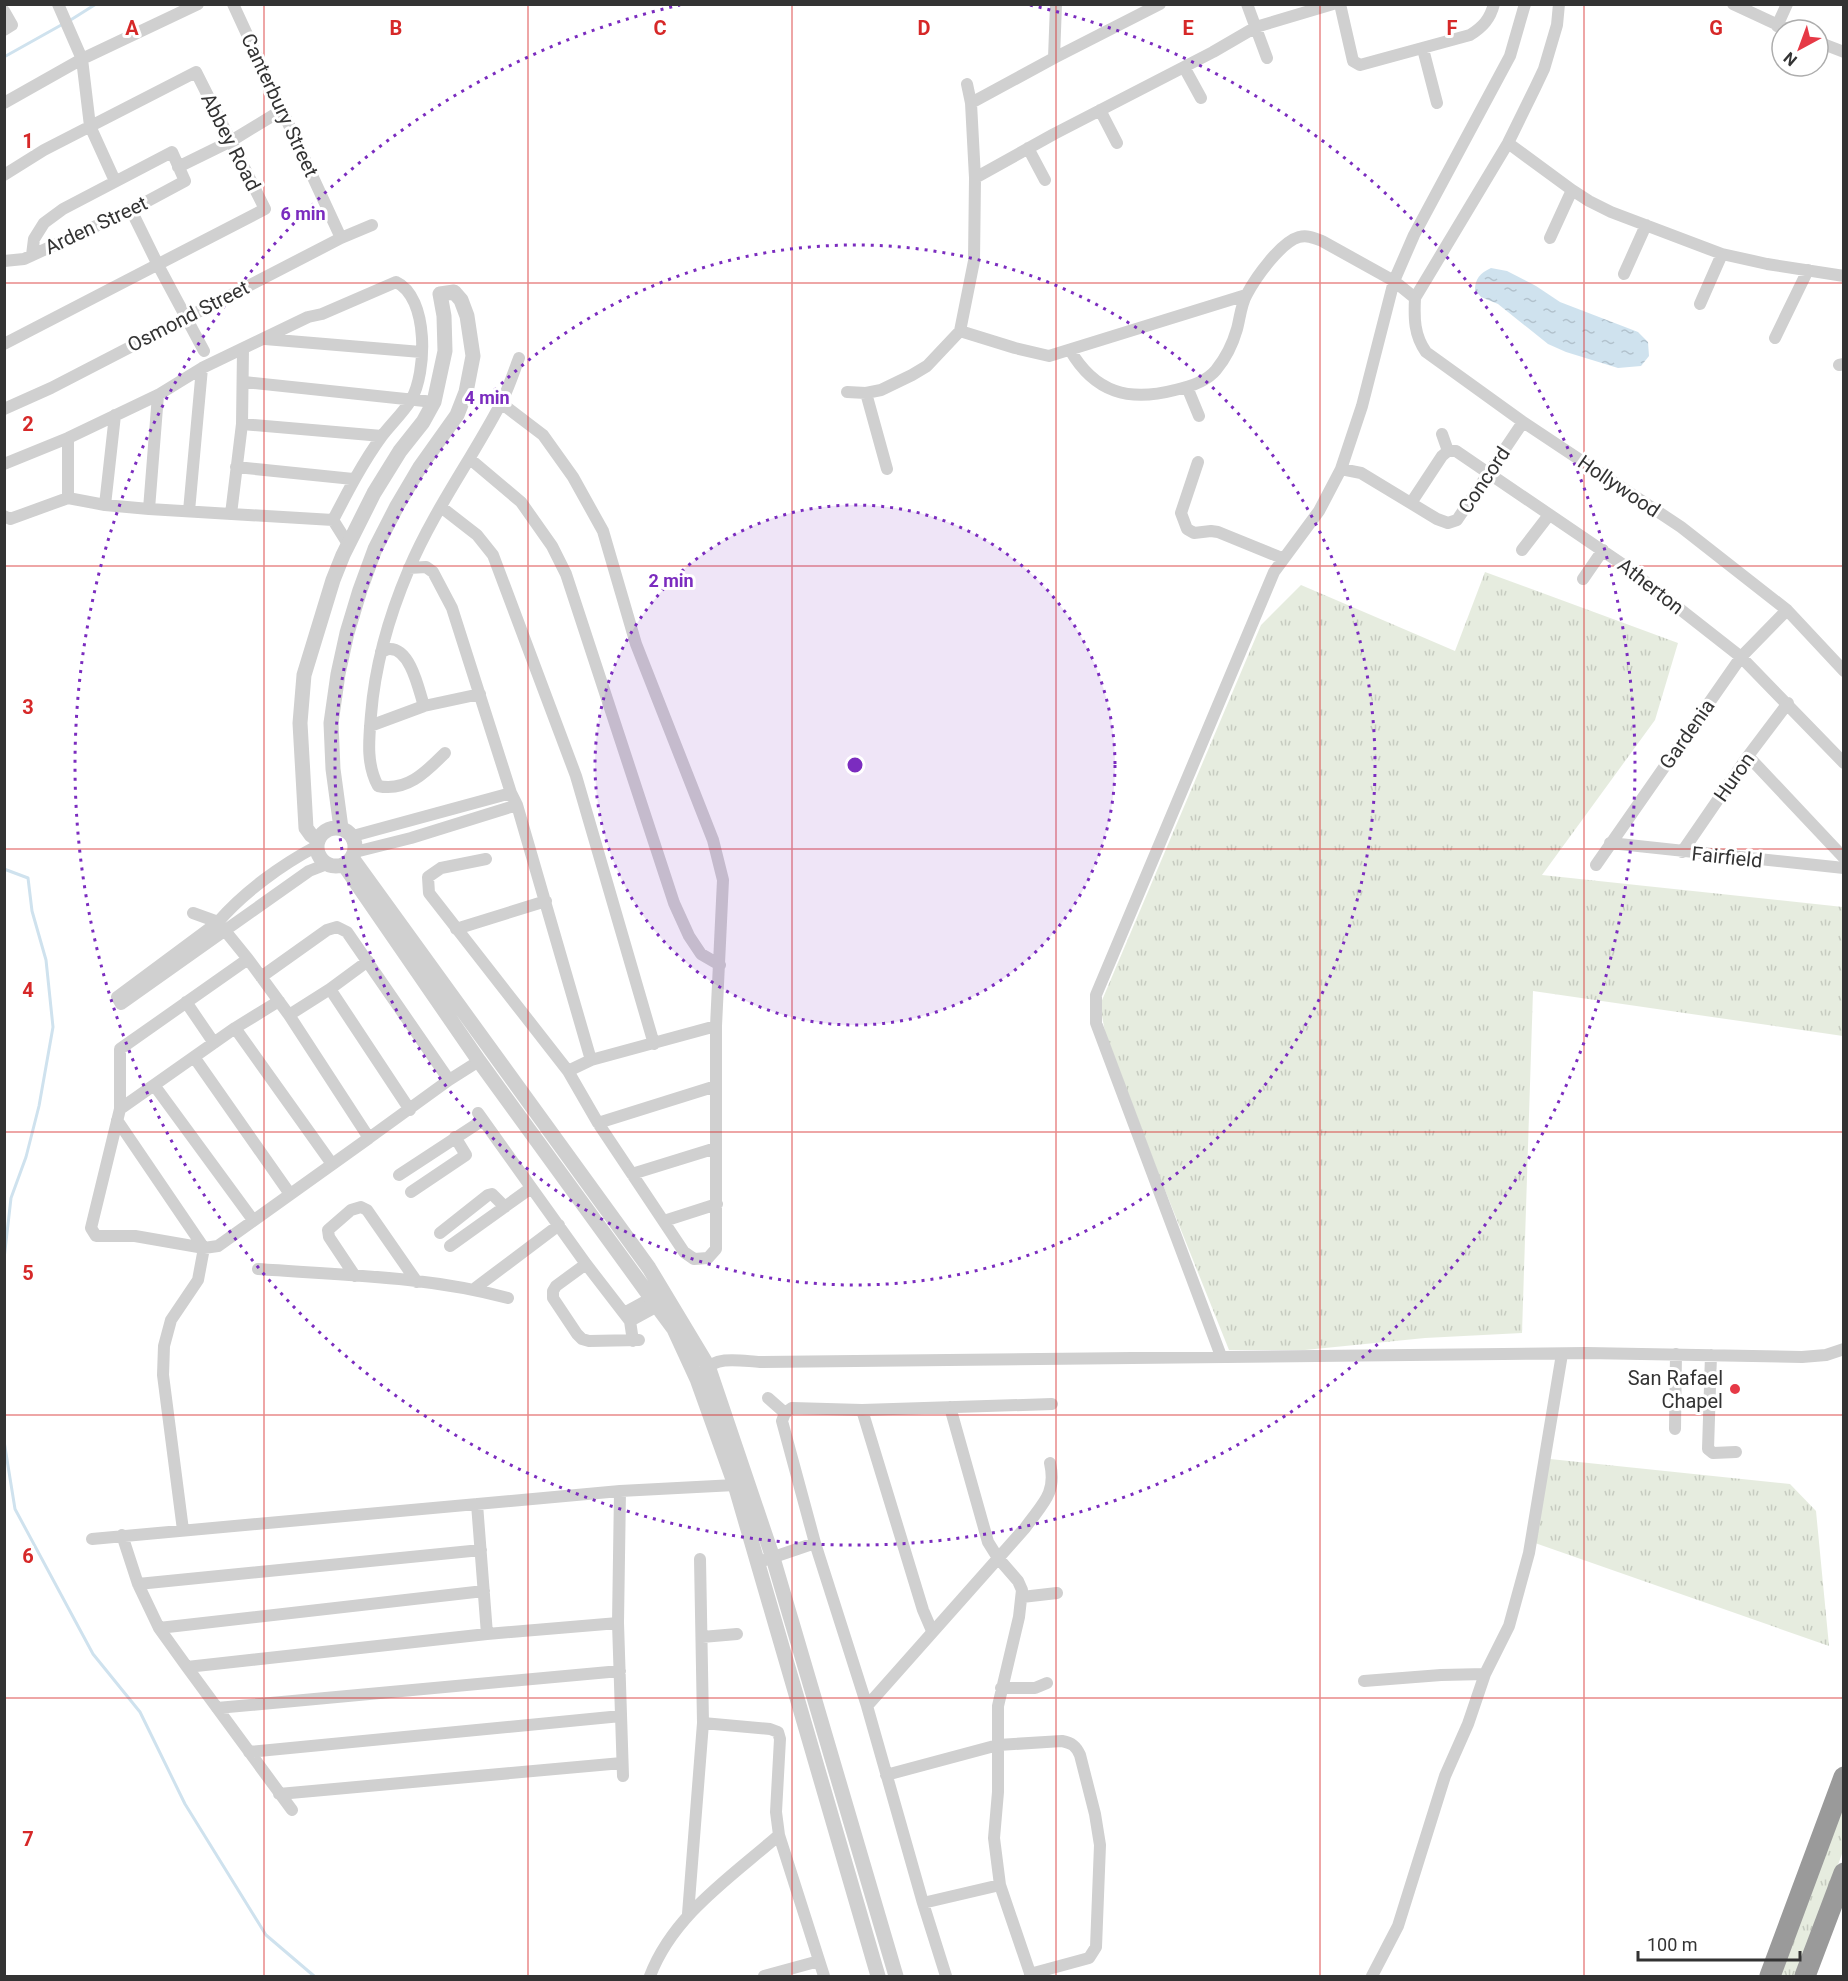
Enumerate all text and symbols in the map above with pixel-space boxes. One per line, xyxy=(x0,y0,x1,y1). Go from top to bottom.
text: A xyxy=(125,16,139,40)
text: B xyxy=(390,16,402,40)
text: C xyxy=(653,16,667,40)
text: D xyxy=(918,16,931,40)
text: E xyxy=(1182,16,1194,40)
text: F xyxy=(1447,16,1458,40)
text: G xyxy=(1709,16,1723,40)
north arrow xyxy=(1770,18,1830,78)
street label: Canterbury Street xyxy=(236,30,324,180)
text: N xyxy=(1780,48,1801,70)
street label: Abbey Road xyxy=(196,89,266,195)
text: 1 xyxy=(22,129,34,153)
street label: Arden Street xyxy=(41,191,151,259)
text: 6 min xyxy=(280,203,326,224)
street label: Osmond Street xyxy=(123,275,253,357)
text: 4 min xyxy=(464,387,510,408)
text: 2 xyxy=(22,412,34,436)
street label: Concord xyxy=(1453,442,1515,518)
street label: Hollywood xyxy=(1573,450,1665,522)
street label: Atherton xyxy=(1613,553,1689,619)
text: 2 min xyxy=(648,570,694,591)
street label: Gardenia xyxy=(1654,694,1720,774)
text: 3 xyxy=(22,695,34,719)
street label: Huron xyxy=(1709,748,1759,806)
centre of rings xyxy=(845,755,865,775)
street label: Fairfield xyxy=(1690,841,1764,873)
text: 4 xyxy=(22,978,34,1002)
text: 5 xyxy=(22,1261,34,1285)
place label: San Rafael Chapel xyxy=(1628,1366,1723,1413)
marker: San Rafael Chapel xyxy=(1728,1382,1742,1396)
text: 6 xyxy=(22,1544,34,1568)
text: 7 xyxy=(22,1827,34,1851)
scale bar xyxy=(1638,1924,1800,1962)
text: 100 m xyxy=(1647,1934,1698,1955)

